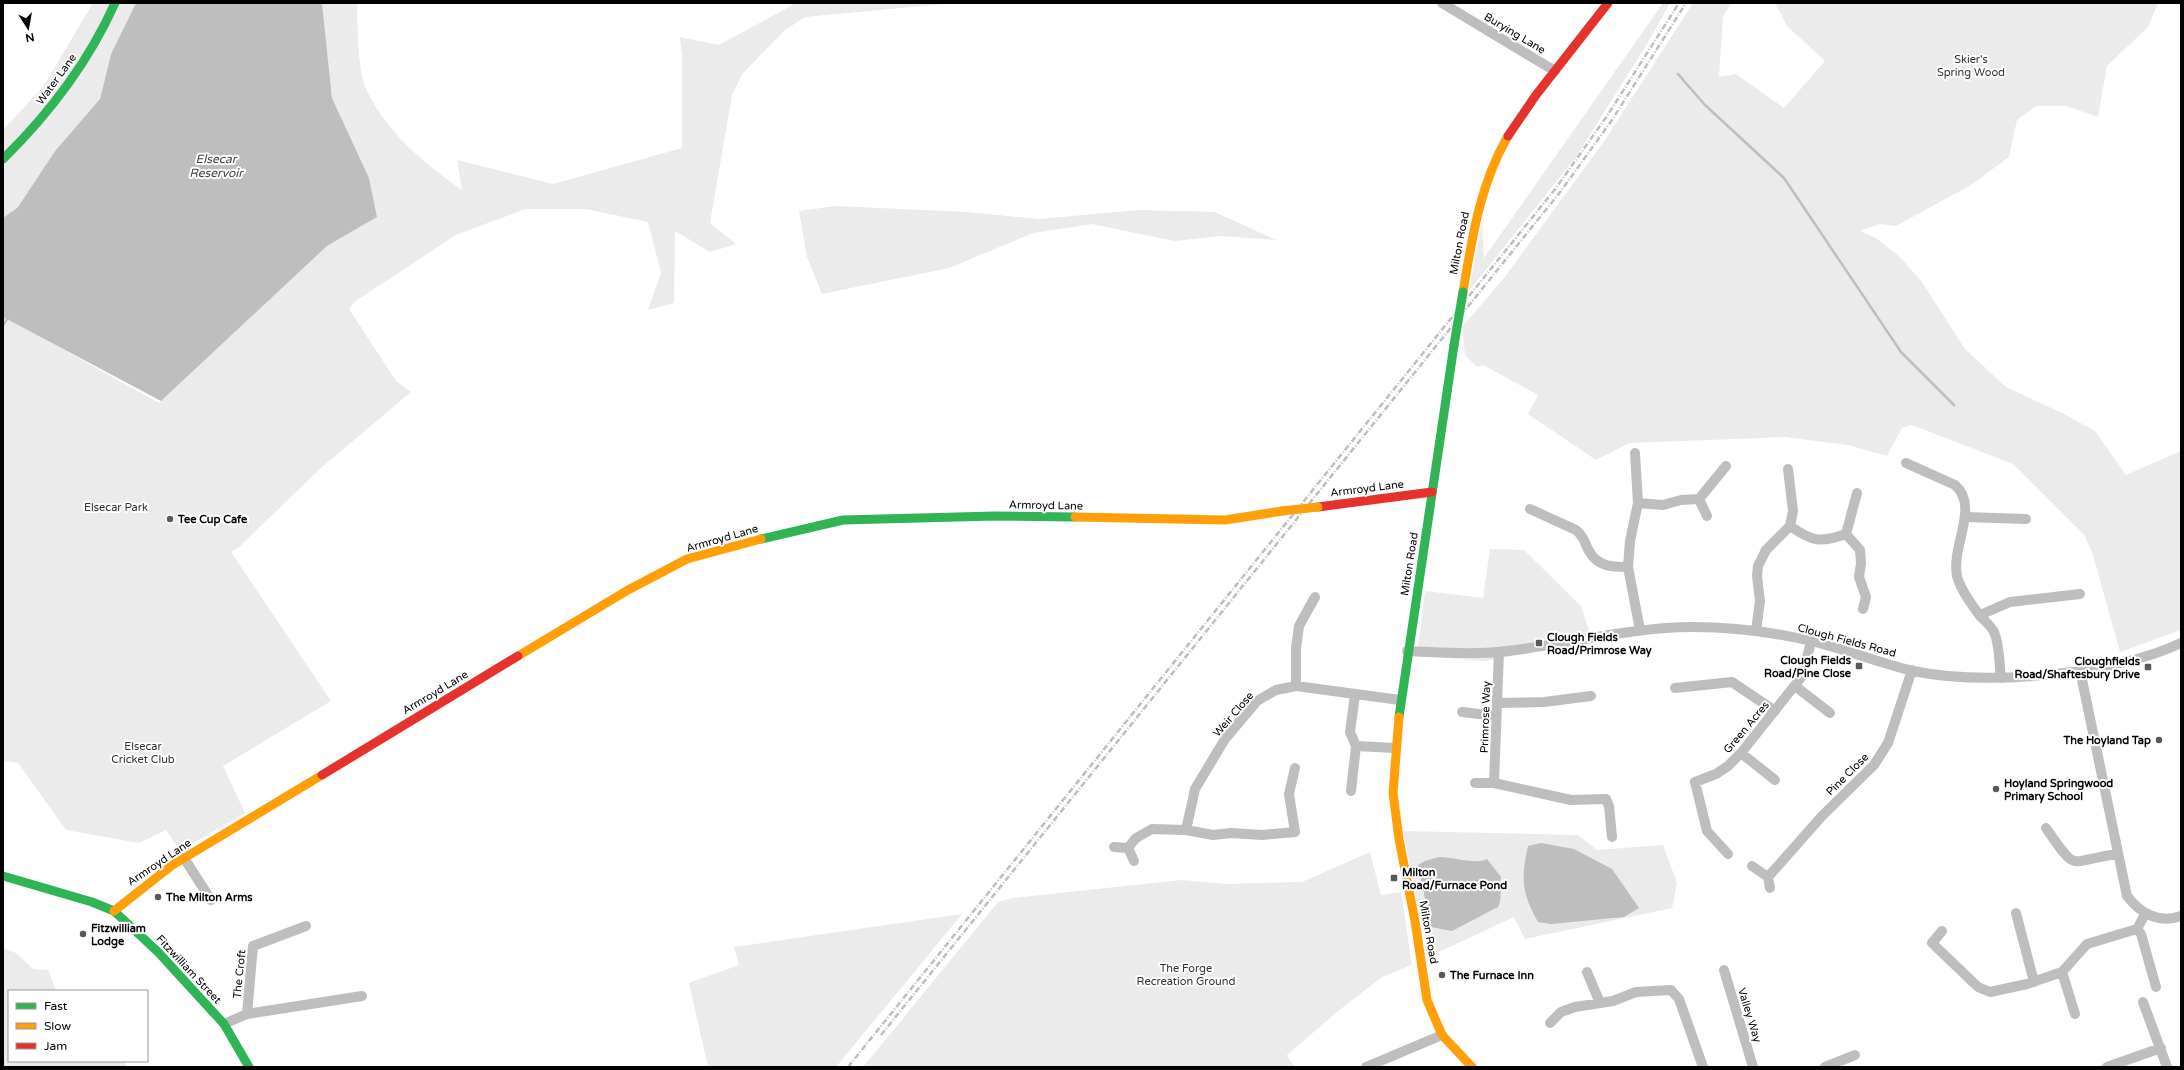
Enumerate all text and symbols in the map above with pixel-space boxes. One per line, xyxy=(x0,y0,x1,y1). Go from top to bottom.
north arrow xyxy=(8,8,48,48)
street label: Burying Lane xyxy=(1482,10,1548,57)
text: N xyxy=(24,30,35,45)
street label: Water Lane xyxy=(34,51,79,107)
park label: Skier's Spring Wood xyxy=(1937,53,2005,79)
water label: Elsecar Reservoir xyxy=(189,152,244,180)
street label: Milton Road xyxy=(1447,210,1472,276)
street label: Armroyd Lane xyxy=(1329,478,1405,499)
street label: Armroyd Lane xyxy=(1009,498,1083,513)
park label: Elsecar Park xyxy=(84,501,148,514)
place label: Tee Cup Cafe xyxy=(177,513,248,527)
marker: Tee Cup Cafe xyxy=(165,514,175,524)
street label: Armroyd Lane xyxy=(685,522,760,555)
street label: Milton Road xyxy=(1398,531,1421,597)
street label: Clough Fields Road xyxy=(1796,621,1898,660)
place label: Clough Fields Road/Primrose Way xyxy=(1547,631,1652,658)
marker: Clough Fields Road/Primrose Way xyxy=(1534,638,1544,648)
place label: Clough Fields Road/Pine Close xyxy=(1764,654,1852,680)
place label: Cloughfields Road/Shaftesbury Drive xyxy=(2015,655,2141,682)
marker: Clough Fields Road/Pine Close xyxy=(1854,661,1864,671)
marker: Cloughfields Road/Shaftesbury Drive xyxy=(2143,662,2153,672)
street label: Armroyd Lane xyxy=(400,668,470,717)
street label: Primrose Way xyxy=(1478,681,1493,753)
street label: Weir Close xyxy=(1210,689,1256,739)
street label: Green Acres xyxy=(1721,699,1772,756)
place label: The Hoyland Tap xyxy=(2063,734,2151,748)
marker: The Hoyland Tap xyxy=(2154,735,2164,745)
park label: Elsecar Cricket Club xyxy=(111,740,175,766)
street label: Pine Close xyxy=(1824,751,1871,798)
place label: Hoyland Springwood Primary School xyxy=(2004,777,2113,804)
marker: Hoyland Springwood Primary School xyxy=(1991,784,2001,794)
street label: Armroyd Lane xyxy=(125,836,194,889)
place label: Milton Road/Furnace Pond xyxy=(1402,866,1507,892)
marker: Milton Road/Furnace Pond xyxy=(1389,873,1399,883)
place label: The Milton Arms xyxy=(165,891,253,904)
marker: The Milton Arms xyxy=(153,892,163,902)
street label: Milton Road xyxy=(1417,899,1440,965)
place label: Fitzwilliam Lodge xyxy=(91,922,146,949)
marker: Fitzwilliam Lodge xyxy=(78,929,88,939)
street label: Fitzwilliam Street xyxy=(153,932,224,1006)
street label: The Croft xyxy=(230,949,249,999)
park label: The Forge Recreation Ground xyxy=(1137,962,1235,988)
place label: The Furnace Inn xyxy=(1449,969,1534,982)
marker: The Furnace Inn xyxy=(1437,970,1447,980)
street label: Valley Way xyxy=(1735,986,1764,1044)
legend xyxy=(8,990,148,1062)
text: Fast xyxy=(44,999,68,1013)
text: Slow xyxy=(44,1019,71,1033)
text: Jam xyxy=(44,1039,67,1053)

